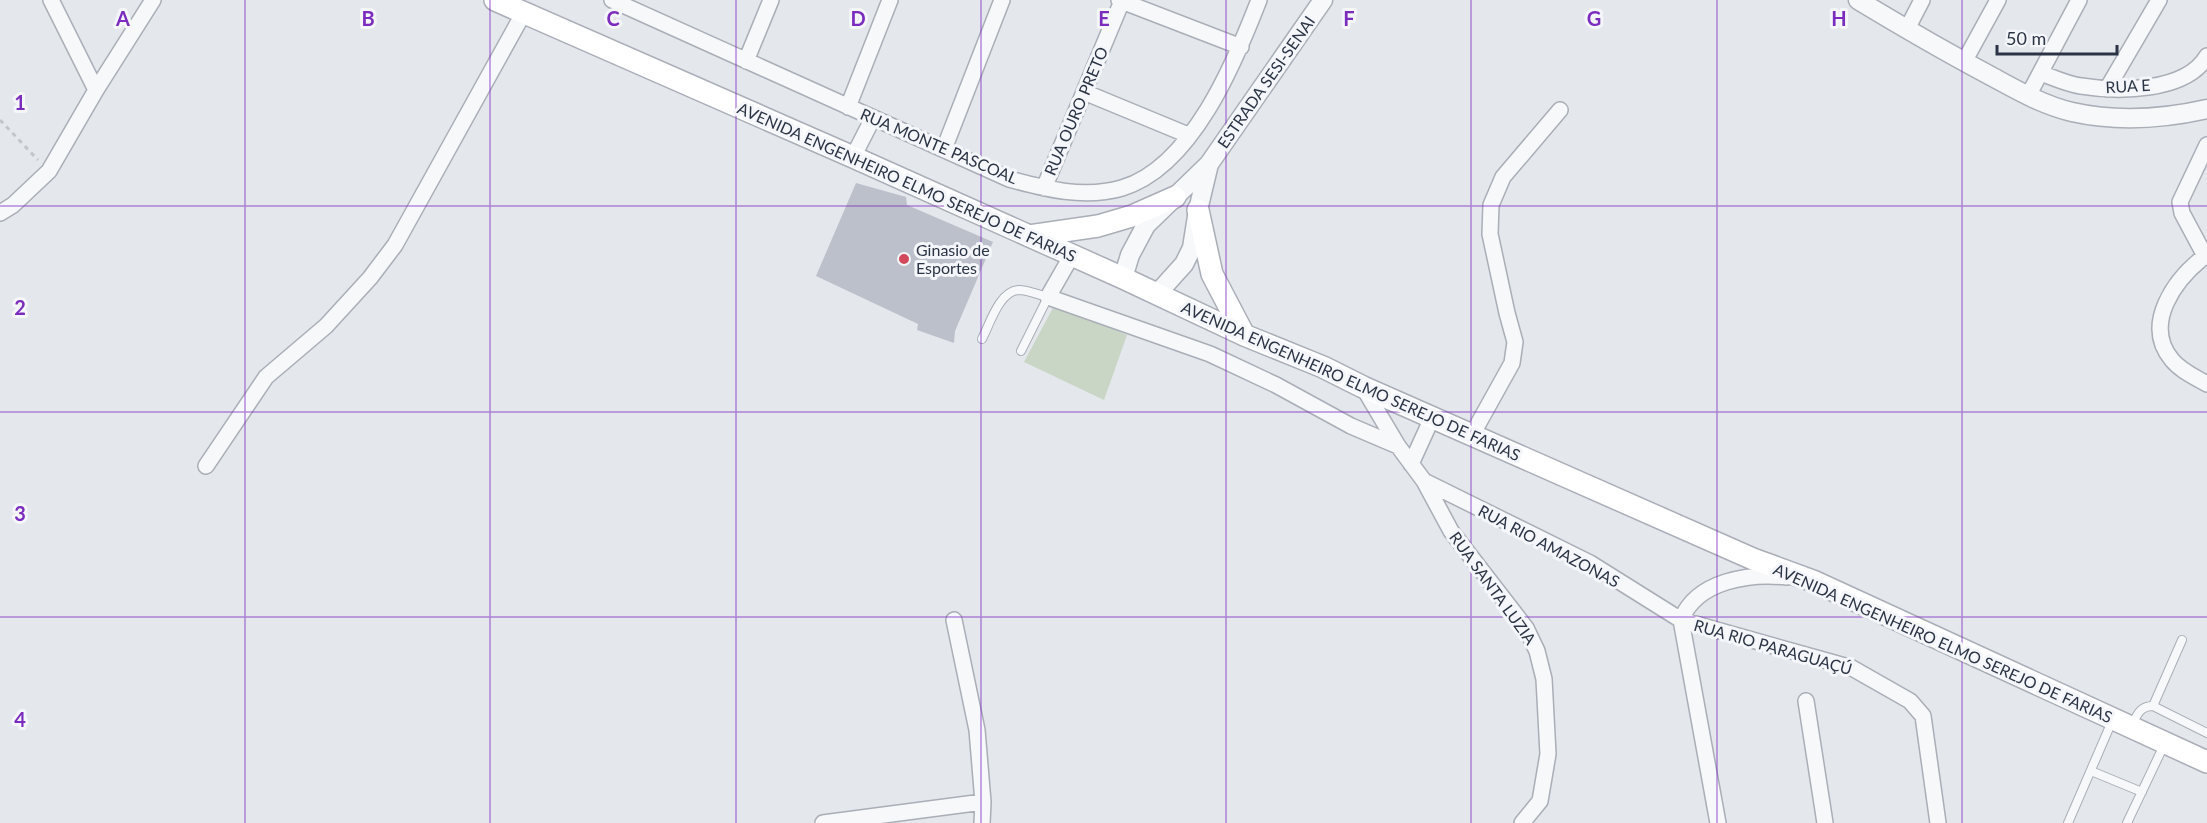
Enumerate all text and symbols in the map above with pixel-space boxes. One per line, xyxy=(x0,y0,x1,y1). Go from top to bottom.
text: A xyxy=(115,6,130,30)
text: B xyxy=(361,6,375,30)
text: C xyxy=(606,6,620,30)
text: D xyxy=(850,6,866,30)
text: E xyxy=(1098,6,1110,30)
text: F xyxy=(1343,6,1355,30)
text: G xyxy=(1587,6,1601,30)
text: H xyxy=(1831,6,1847,30)
street label: ESTRADA SESI-SENAI xyxy=(1213,12,1318,151)
scale bar xyxy=(1997,18,2117,56)
text: 50 m xyxy=(2006,27,2046,49)
street label: RUA OURO PRETO xyxy=(1040,43,1111,178)
street label: RUA E xyxy=(2105,75,2151,96)
text: 1 xyxy=(14,90,26,114)
street label: AVENIDA ENGENHEIRO ELMO SEREJO DE FARIAS xyxy=(735,98,1080,265)
street label: RUA MONTE PASCOAL xyxy=(858,104,1021,187)
place label: Ginasio de Esportes xyxy=(916,240,990,277)
marker: Ginasio de Esportes xyxy=(897,252,911,266)
text: 2 xyxy=(14,295,26,319)
street label: AVENIDA ENGENHEIRO ELMO SEREJO DE FARIAS xyxy=(1179,297,1524,464)
street label: RUA RIO AMAZONAS xyxy=(1475,500,1623,591)
text: 3 xyxy=(14,501,26,525)
street label: RUA SANTA LUZIA xyxy=(1446,528,1541,648)
street label: AVENIDA ENGENHEIRO ELMO SEREJO DE FARIAS xyxy=(1771,559,2116,726)
street label: RUA RIO PARAGUAÇÚ xyxy=(1692,615,1854,678)
text: 4 xyxy=(14,707,26,731)

